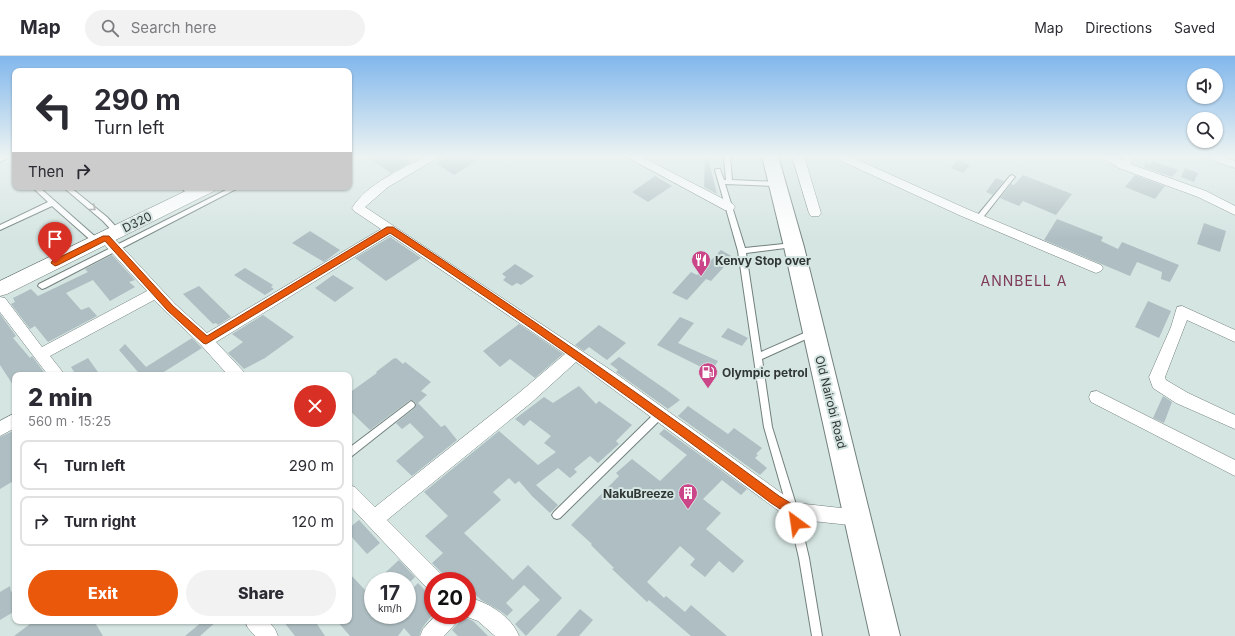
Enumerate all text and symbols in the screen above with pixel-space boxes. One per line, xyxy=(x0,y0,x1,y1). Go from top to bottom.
search box xyxy=(85,10,365,46)
text: Map xyxy=(20,16,61,39)
icon: search xyxy=(99,17,121,39)
text: Search here xyxy=(131,18,216,37)
text: Map xyxy=(1034,19,1063,36)
text: Directions xyxy=(1085,19,1152,36)
text: Saved xyxy=(1174,19,1215,36)
map controls xyxy=(1187,68,1223,148)
button: sound xyxy=(1187,68,1223,104)
text: 290 m xyxy=(94,83,181,117)
icon: left xyxy=(28,84,80,136)
button: search xyxy=(1187,112,1223,148)
text: Turn left xyxy=(94,117,164,138)
icon: right xyxy=(72,160,94,182)
text: Then xyxy=(28,162,64,181)
one-way arrow xyxy=(88,204,95,211)
street label: D320 xyxy=(120,208,154,236)
pin xyxy=(38,222,72,263)
icon: arrive xyxy=(44,228,66,250)
restaurant icon: Kenvy Stop over xyxy=(690,249,712,277)
place label: Kenvy Stop over xyxy=(715,253,811,268)
district label: ANNBELL A xyxy=(981,272,1067,289)
street label: Old Nairobi Road xyxy=(812,354,850,450)
fuel station icon: Olympic petrol xyxy=(697,361,719,389)
place label: Olympic petrol xyxy=(722,365,808,380)
text: 2 min xyxy=(28,383,93,412)
button: close xyxy=(294,385,336,427)
text: 560 m · 15:25 xyxy=(28,413,111,429)
icon: left xyxy=(30,454,52,476)
text: Turn left xyxy=(64,456,125,475)
text: 290 m xyxy=(289,456,334,475)
building icon: NakuBreeze xyxy=(677,482,699,510)
place label: NakuBreeze xyxy=(603,486,674,501)
position arrow xyxy=(775,502,817,544)
icon: right xyxy=(30,510,52,532)
text: Turn right xyxy=(64,512,136,531)
text: 120 m xyxy=(292,512,334,531)
button: Exit xyxy=(28,570,178,616)
button: Share xyxy=(186,570,336,616)
speed limit sign: 20 xyxy=(424,572,476,624)
text: 17 xyxy=(380,581,400,605)
text: km/h xyxy=(378,602,402,614)

